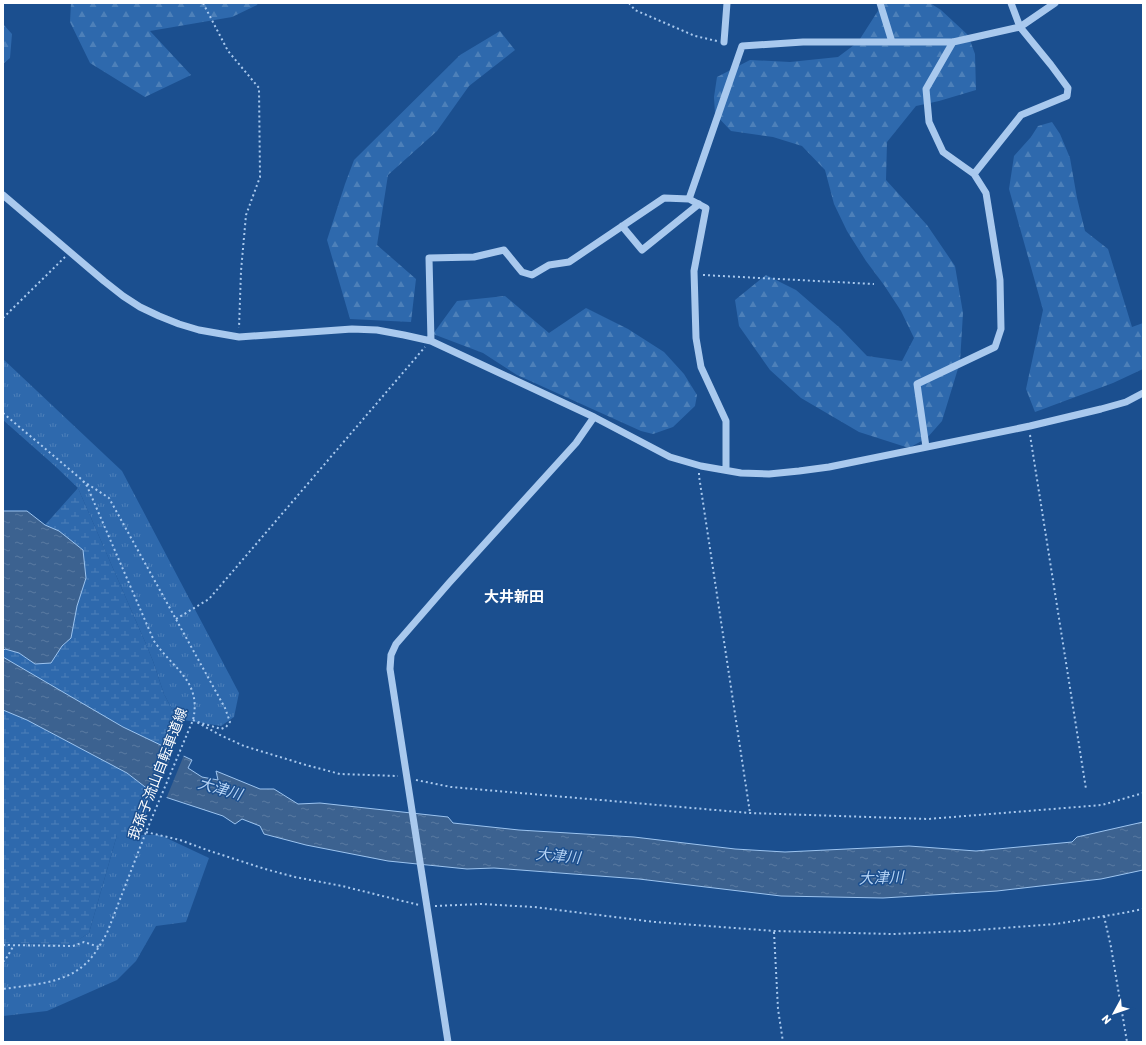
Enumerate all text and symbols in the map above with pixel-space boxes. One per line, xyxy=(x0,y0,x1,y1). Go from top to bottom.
district label: 大井新田 xyxy=(484,588,544,606)
street label: 我孫子流山自転車道線 xyxy=(125,706,191,842)
water label: 大津川 xyxy=(196,774,246,804)
water label: 大津川 xyxy=(535,845,583,867)
water label: 大津川 xyxy=(858,868,906,888)
north arrow xyxy=(1094,993,1134,1033)
text: N xyxy=(1099,1012,1114,1026)

